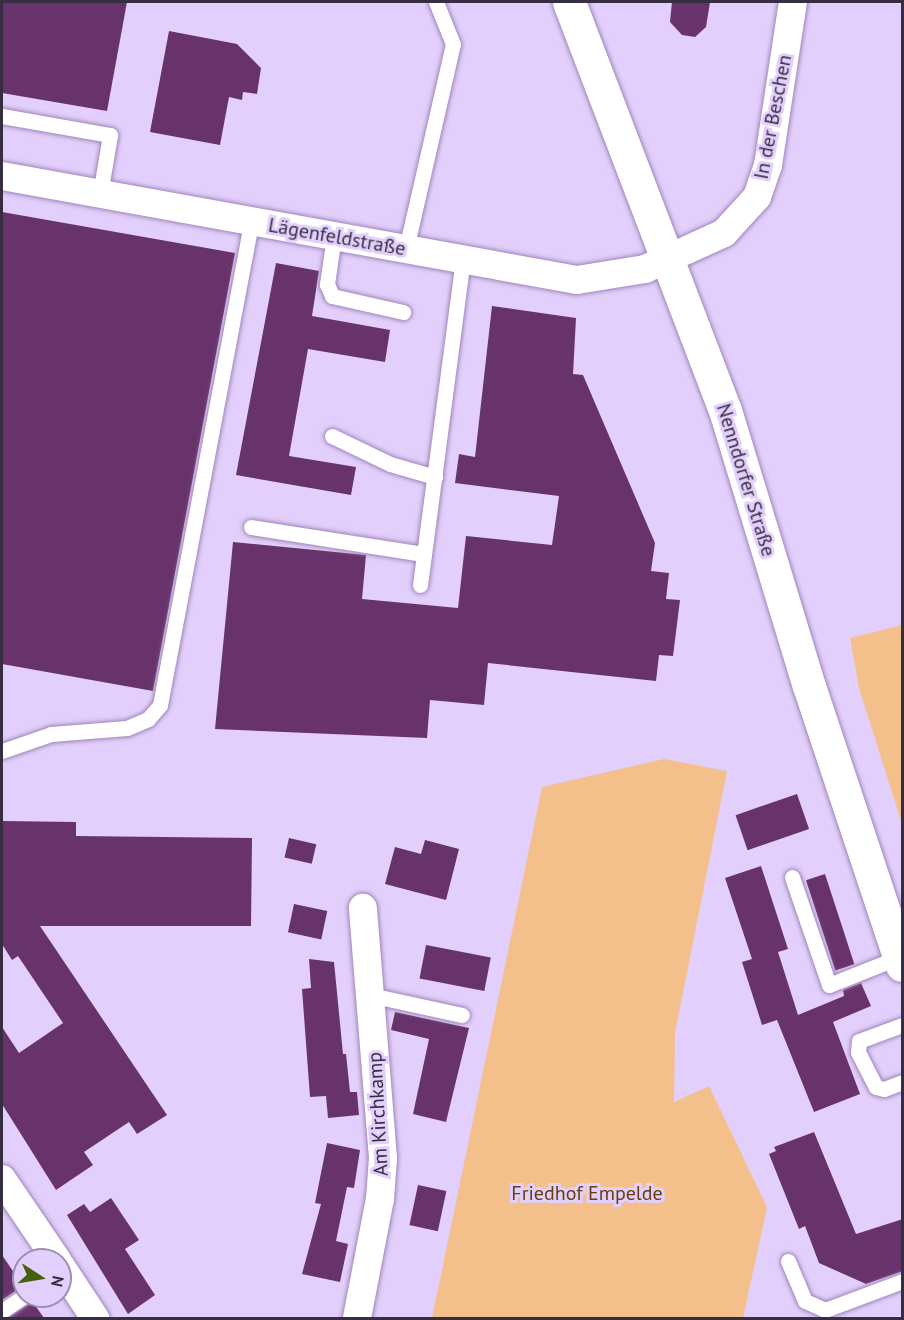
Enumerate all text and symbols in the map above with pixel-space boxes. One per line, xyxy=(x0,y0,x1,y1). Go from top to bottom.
street label: In der Beschen xyxy=(749,53,797,181)
street label: Lägenfeldstraße xyxy=(267,213,407,261)
street label: Nenndorfer Straße xyxy=(711,401,781,559)
street label: Am Kirchkamp xyxy=(363,1051,393,1177)
park label: Friedhof Empelde xyxy=(511,1181,663,1205)
north arrow xyxy=(12,1248,72,1308)
text: N xyxy=(47,1274,69,1289)

